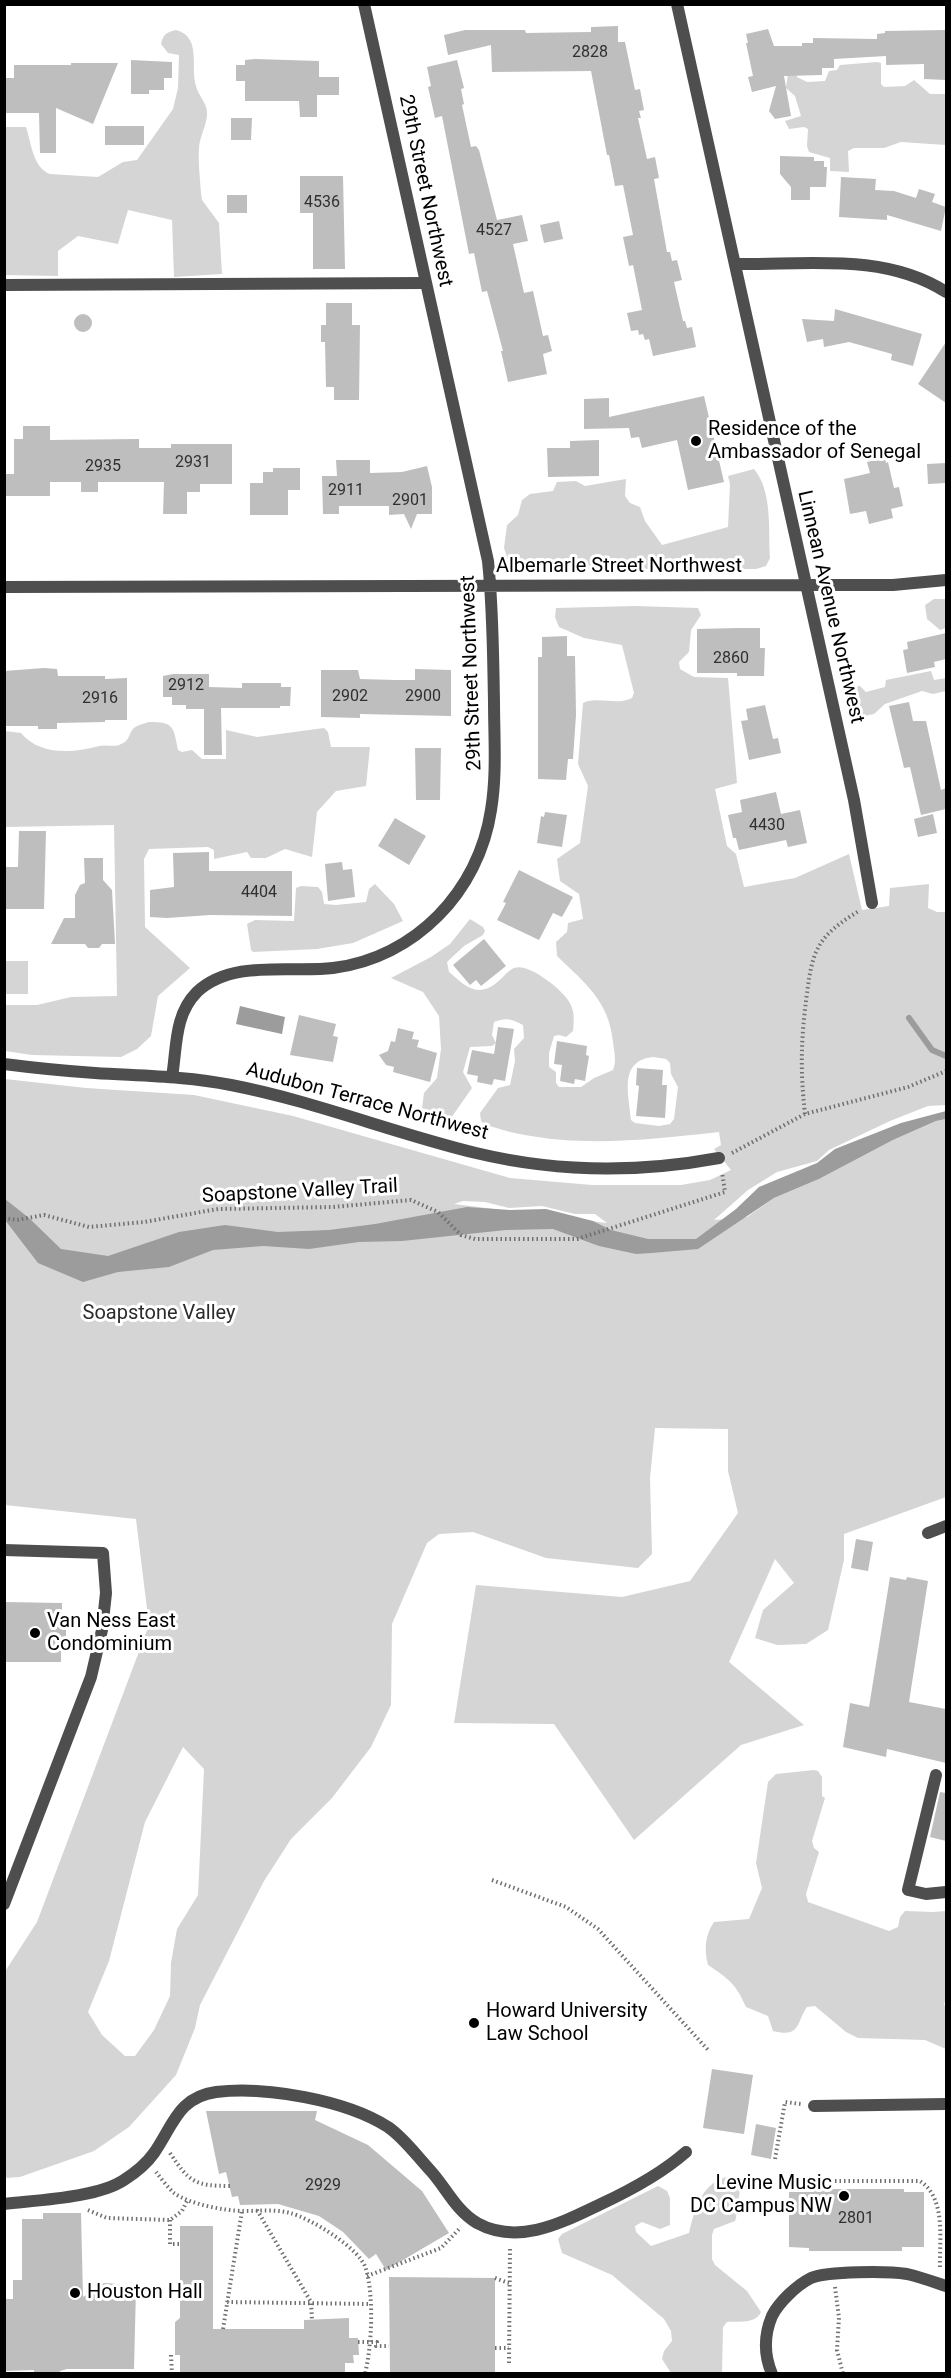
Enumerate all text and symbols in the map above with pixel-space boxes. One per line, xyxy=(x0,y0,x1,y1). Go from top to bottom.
house number: 2828 xyxy=(572,43,608,63)
street label: 29th Street Northwest xyxy=(393,93,457,289)
house number: 4536 xyxy=(304,193,340,213)
house number: 4527 xyxy=(476,221,512,241)
place label: Residence of the Ambassador of Senegal xyxy=(708,418,921,465)
marker: Residence of the Ambassador of Senegal xyxy=(689,434,703,448)
house number: 2931 xyxy=(175,453,211,473)
house number: 2935 xyxy=(85,457,121,477)
house number: 2911 xyxy=(328,481,364,501)
street label: Linnean Avenue Northwest xyxy=(791,488,869,726)
house number: 2901 xyxy=(392,491,428,511)
street label: Albemarle Street Northwest xyxy=(496,555,742,579)
street label: 29th Street Northwest xyxy=(457,575,487,771)
house number: 2860 xyxy=(713,649,749,669)
house number: 2912 xyxy=(168,676,204,696)
house number: 2902 xyxy=(332,687,368,707)
house number: 2900 xyxy=(405,687,441,707)
house number: 2916 xyxy=(82,689,118,709)
house number: 4430 xyxy=(749,816,785,836)
house number: 4404 xyxy=(241,883,277,903)
street label: Audubon Terrace Northwest xyxy=(243,1058,491,1146)
street label: Soapstone Valley Trail xyxy=(201,1175,399,1209)
park label: Soapstone Valley xyxy=(83,1302,235,1326)
place label: Van Ness East Condominium xyxy=(47,1610,176,1657)
marker: Van Ness East Condominium xyxy=(28,1626,42,1640)
place label: Howard University Law School xyxy=(486,2000,647,2047)
marker: Howard University Law School xyxy=(467,2016,481,2030)
place label: Levine Music DC Campus NW xyxy=(690,2172,832,2219)
house number: 2929 xyxy=(305,2176,341,2196)
marker: Levine Music DC Campus NW xyxy=(837,2189,851,2203)
house number: 2801 xyxy=(838,2209,874,2229)
place label: Houston Hall xyxy=(87,2281,203,2305)
marker: Houston Hall xyxy=(68,2286,82,2300)

